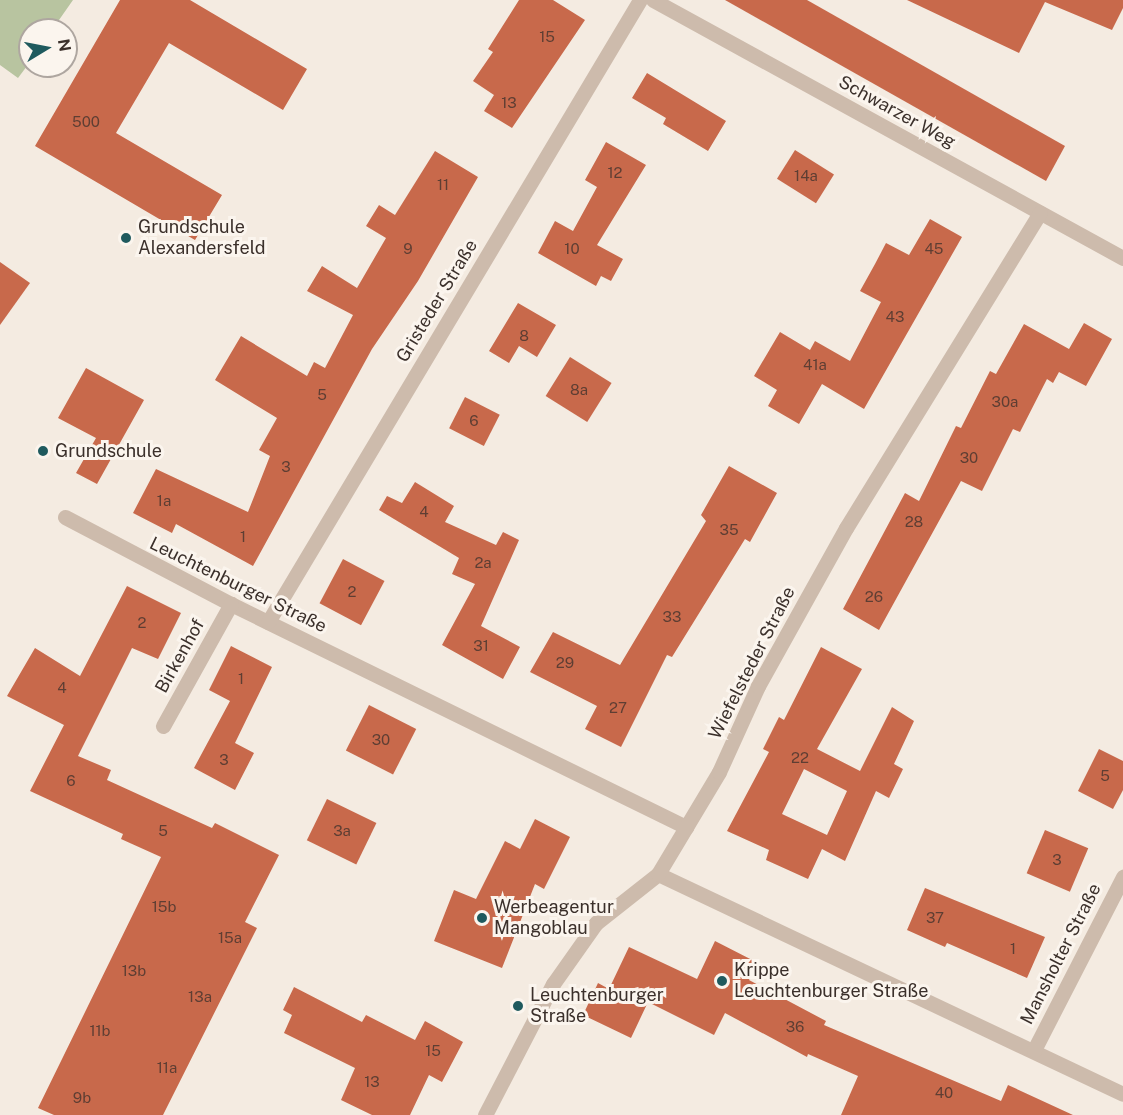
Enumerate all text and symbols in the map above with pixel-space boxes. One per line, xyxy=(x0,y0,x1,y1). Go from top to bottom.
north arrow xyxy=(18,18,78,78)
house number: 15 xyxy=(539,28,555,46)
text: N xyxy=(54,37,75,53)
street label: Schwarzer Weg xyxy=(835,71,959,153)
house number: 13 xyxy=(501,94,517,112)
house number: 500 xyxy=(72,113,100,131)
house number: 12 xyxy=(607,164,623,182)
house number: 14a xyxy=(794,167,818,185)
house number: 11 xyxy=(437,176,449,194)
place label: Grundschule Alexandersfeld xyxy=(138,217,265,260)
marker: Grundschule Alexandersfeld xyxy=(119,231,133,245)
street label: Gristeder Straße xyxy=(392,236,482,366)
house number: 9 xyxy=(403,240,413,258)
house number: 10 xyxy=(564,240,580,258)
house number: 45 xyxy=(925,240,943,258)
house number: 43 xyxy=(886,308,904,326)
house number: 8 xyxy=(519,327,529,345)
house number: 41a xyxy=(803,356,827,374)
house number: 8a xyxy=(570,381,588,399)
house number: 5 xyxy=(317,386,327,404)
house number: 30a xyxy=(992,393,1018,411)
house number: 6 xyxy=(469,412,479,430)
place label: Grundschule xyxy=(55,440,162,462)
marker: Grundschule xyxy=(36,444,50,458)
house number: 30 xyxy=(960,449,978,467)
house number: 3 xyxy=(281,458,291,476)
house number: 1a xyxy=(157,492,171,510)
house number: 4 xyxy=(419,503,429,521)
house number: 28 xyxy=(905,513,923,531)
house number: 35 xyxy=(719,521,739,539)
house number: 1 xyxy=(240,528,246,546)
street label: Leuchtenburger Straße xyxy=(146,533,330,637)
house number: 2a xyxy=(474,554,492,572)
house number: 2 xyxy=(348,583,356,601)
street label: Wiefelsteder Straße xyxy=(704,583,800,743)
house number: 26 xyxy=(865,588,883,606)
house number: 33 xyxy=(663,608,681,626)
house number: 2 xyxy=(138,614,146,632)
street label: Birkenhof xyxy=(151,615,209,697)
house number: 31 xyxy=(473,637,489,655)
house number: 29 xyxy=(556,654,574,672)
house number: 1 xyxy=(238,670,244,688)
house number: 4 xyxy=(57,679,67,697)
house number: 27 xyxy=(609,699,627,717)
house number: 30 xyxy=(372,731,390,749)
house number: 22 xyxy=(791,749,809,767)
house number: 3 xyxy=(219,751,229,769)
house number: 5 xyxy=(1100,767,1110,785)
house number: 6 xyxy=(66,772,76,790)
house number: 5 xyxy=(158,822,168,840)
house number: 3a xyxy=(333,822,351,840)
house number: 3 xyxy=(1052,851,1062,869)
street label: Mansholter Straße xyxy=(1016,880,1106,1028)
place label: Werbeagentur Mangoblau xyxy=(494,897,614,940)
house number: 15b xyxy=(152,898,176,916)
house number: 37 xyxy=(926,909,944,927)
marker: Werbeagentur Mangoblau xyxy=(475,911,489,925)
house number: 15a xyxy=(218,929,242,947)
house number: 1 xyxy=(1010,940,1016,958)
place label: Krippe Leuchtenburger Straße xyxy=(734,960,928,1002)
house number: 13b xyxy=(122,962,146,980)
marker: Krippe Leuchtenburger Straße xyxy=(715,974,729,988)
place label: Leuchtenburger Straße xyxy=(530,985,664,1028)
house number: 13a xyxy=(188,988,212,1006)
marker: Leuchtenburger Straße xyxy=(511,999,525,1013)
house number: 36 xyxy=(786,1018,804,1036)
house number: 11b xyxy=(89,1022,111,1040)
house number: 15 xyxy=(425,1042,441,1060)
house number: 11a xyxy=(157,1059,177,1077)
house number: 13 xyxy=(364,1073,380,1091)
house number: 40 xyxy=(935,1084,953,1102)
house number: 9b xyxy=(73,1089,91,1107)

